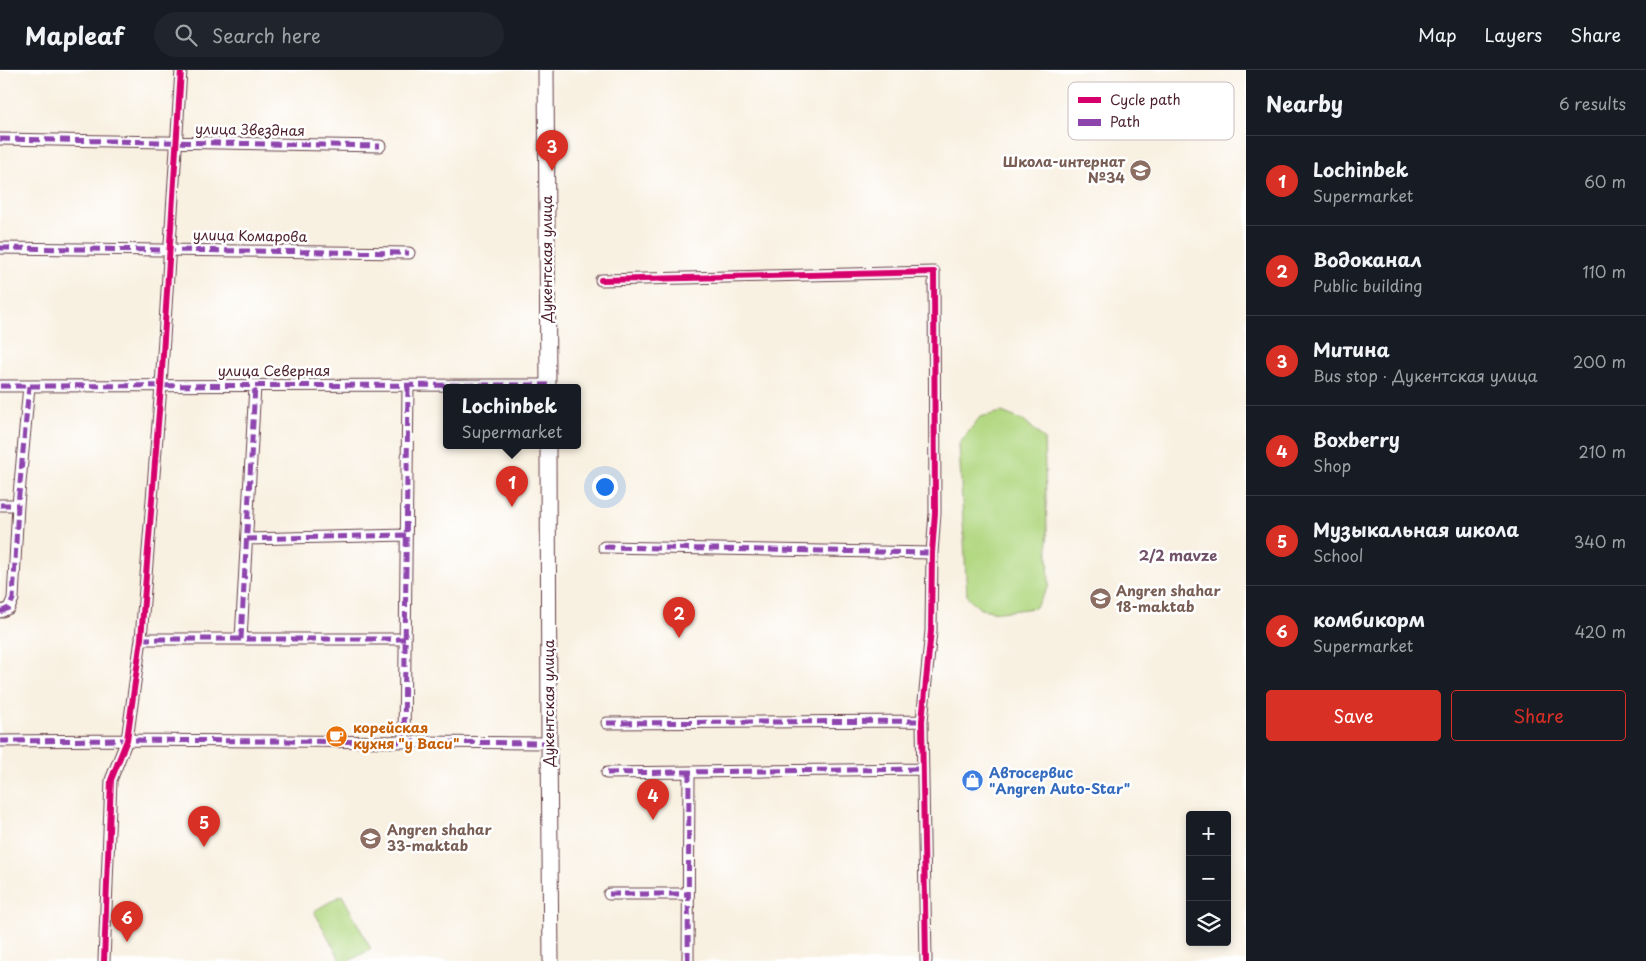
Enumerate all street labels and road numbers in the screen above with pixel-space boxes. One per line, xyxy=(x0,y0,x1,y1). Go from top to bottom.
street label: улица Звездная xyxy=(195,118,305,141)
street label: Дукентская улица xyxy=(536,195,557,323)
street label: улица Комарова xyxy=(193,224,308,247)
street label: улица Северная xyxy=(218,360,330,381)
street label: Дукентская улица xyxy=(538,639,559,767)

